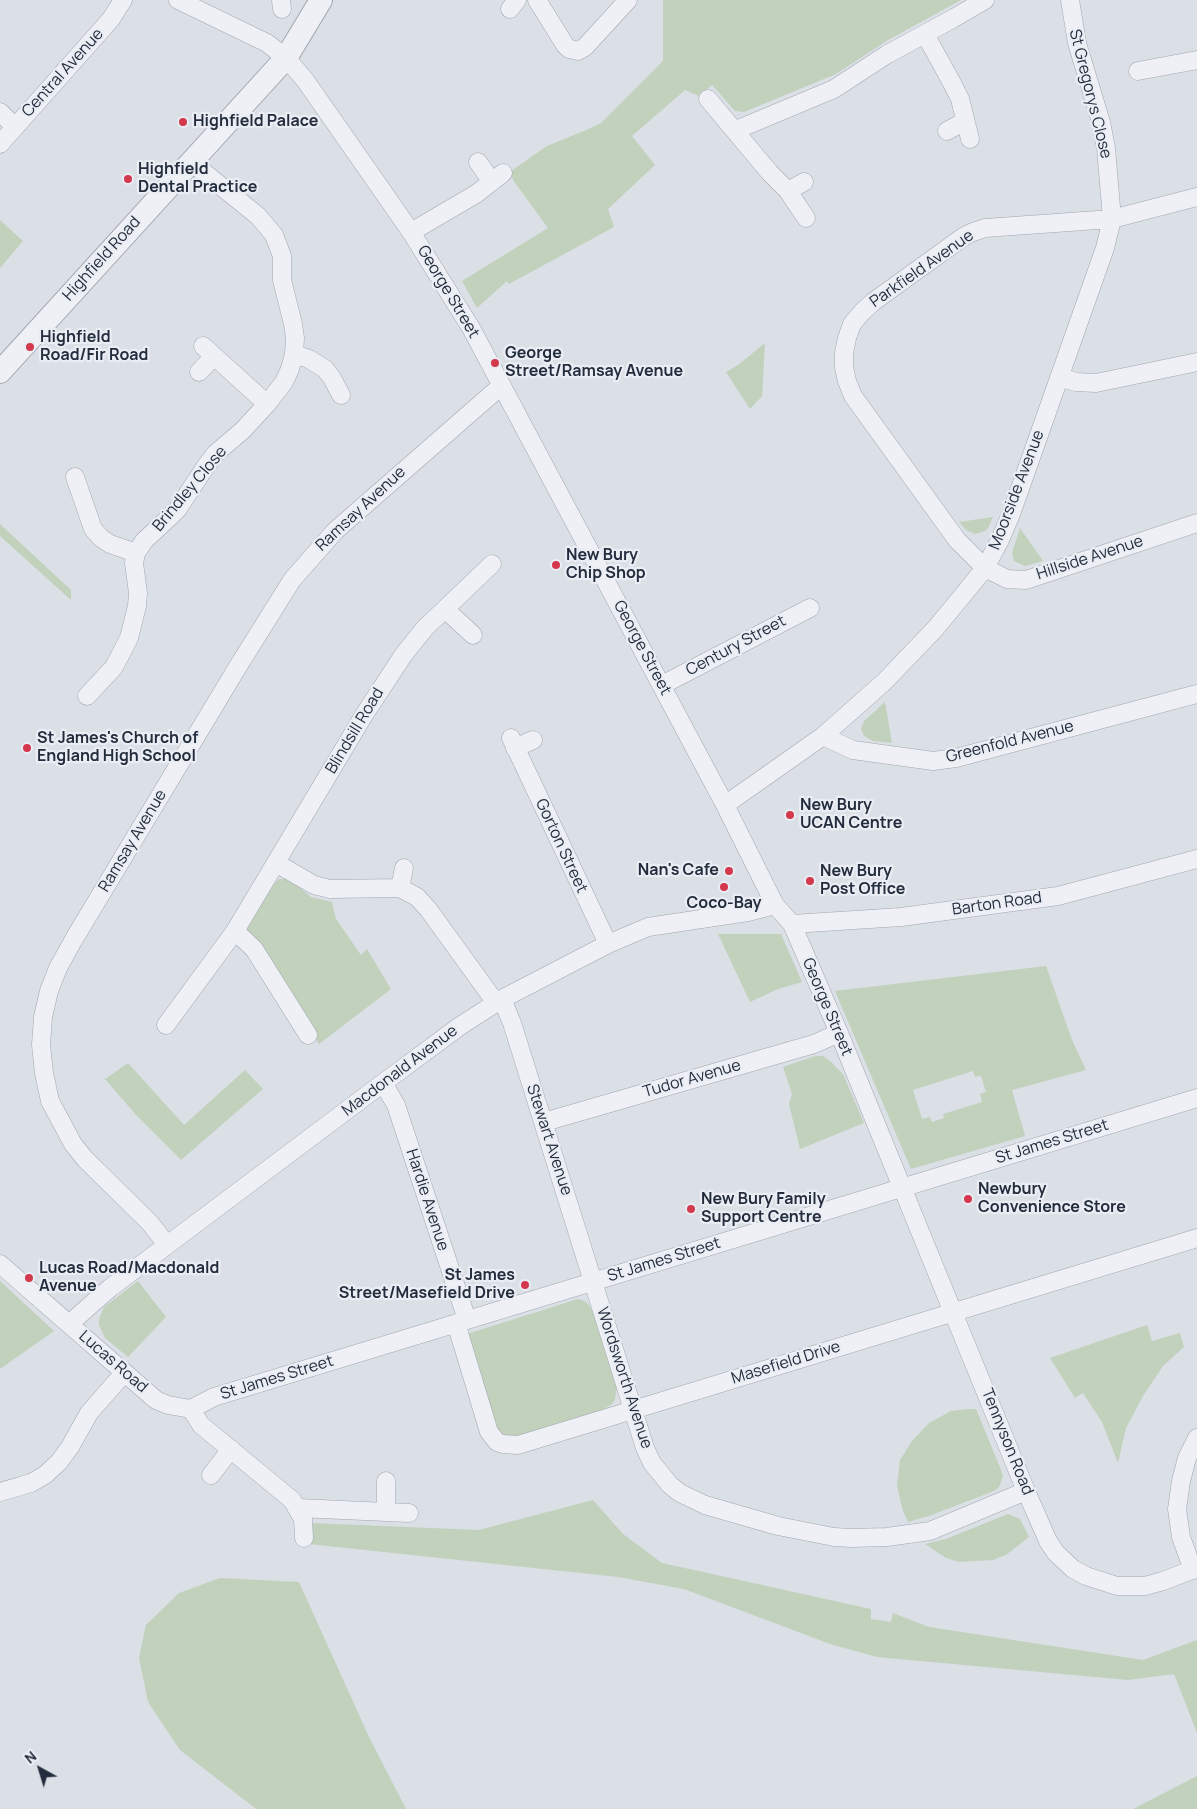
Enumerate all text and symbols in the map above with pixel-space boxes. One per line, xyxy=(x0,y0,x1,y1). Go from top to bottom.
street label: Central Avenue xyxy=(18,25,108,121)
street label: St Gregorys Close xyxy=(1065,27,1115,161)
place label: Highfield Palace xyxy=(193,112,318,132)
marker: Highfield Palace xyxy=(177,116,189,128)
place label: Highfield Dental Practice xyxy=(138,160,257,198)
marker: Highfield Dental Practice xyxy=(122,173,134,185)
street label: Highfield Road xyxy=(59,213,145,305)
street label: Parkfield Avenue xyxy=(866,226,978,312)
street label: George Street xyxy=(413,242,483,342)
place label: Highfield Road/Fir Road xyxy=(40,328,148,366)
marker: Highfield Road/Fir Road xyxy=(24,341,36,353)
place label: George Street/Ramsay Avenue xyxy=(505,344,683,382)
marker: George Street/Ramsay Avenue xyxy=(489,357,501,369)
street label: Moorside Avenue xyxy=(985,427,1049,553)
street label: Brindley Close xyxy=(149,443,231,535)
street label: Ramsay Avenue xyxy=(312,463,410,555)
street label: Hillside Avenue xyxy=(1034,532,1146,584)
place label: New Bury Chip Shop xyxy=(566,546,646,584)
marker: New Bury Chip Shop xyxy=(550,559,562,571)
street label: George Street xyxy=(609,597,675,699)
street label: Century Street xyxy=(683,612,789,680)
street label: Blindsill Road xyxy=(322,685,388,777)
street label: Greenfold Avenue xyxy=(944,717,1076,767)
place label: St James's Church of England High School xyxy=(37,729,198,767)
marker: St James's Church of England High School xyxy=(21,742,33,754)
street label: Ramsay Avenue xyxy=(95,786,171,896)
street label: Gorton Street xyxy=(531,796,591,896)
place label: New Bury UCAN Centre xyxy=(800,796,902,834)
marker: New Bury UCAN Centre xyxy=(784,809,796,821)
place label: Nan's Cafe xyxy=(638,861,719,881)
place label: New Bury Post Office xyxy=(820,862,905,900)
marker: Nan's Cafe xyxy=(723,865,735,877)
marker: New Bury Post Office xyxy=(804,875,816,887)
marker: Coco-Bay xyxy=(718,881,730,893)
street label: Barton Road xyxy=(951,888,1043,920)
place label: Coco-Bay xyxy=(686,894,762,914)
street label: George Street xyxy=(798,955,856,1059)
street label: Macdonald Avenue xyxy=(339,1021,461,1121)
street label: Tudor Avenue xyxy=(641,1056,743,1102)
street label: Stewart Avenue xyxy=(522,1082,576,1198)
street label: St James Street xyxy=(993,1116,1111,1168)
street label: Hardie Avenue xyxy=(401,1147,453,1253)
place label: Newbury Convenience Store xyxy=(978,1180,1126,1218)
place label: New Bury Family Support Centre xyxy=(701,1190,826,1228)
marker: Newbury Convenience Store xyxy=(962,1193,974,1205)
marker: New Bury Family Support Centre xyxy=(685,1203,697,1215)
street label: St James Street xyxy=(605,1234,723,1286)
place label: Lucas Road/Macdonald Avenue xyxy=(39,1259,219,1297)
place label: St James Street/Masefield Drive xyxy=(339,1266,515,1304)
marker: Lucas Road/Macdonald Avenue xyxy=(23,1272,35,1284)
marker: St James Street/Masefield Drive xyxy=(519,1279,531,1291)
street label: Wordsworth Avenue xyxy=(592,1305,656,1451)
street label: Lucas Road xyxy=(75,1327,151,1397)
street label: Masefield Drive xyxy=(729,1337,843,1389)
street label: St James Street xyxy=(218,1352,336,1404)
street label: Tennyson Road xyxy=(977,1386,1037,1498)
north arrow xyxy=(15,1744,65,1794)
text: N xyxy=(20,1746,40,1768)

